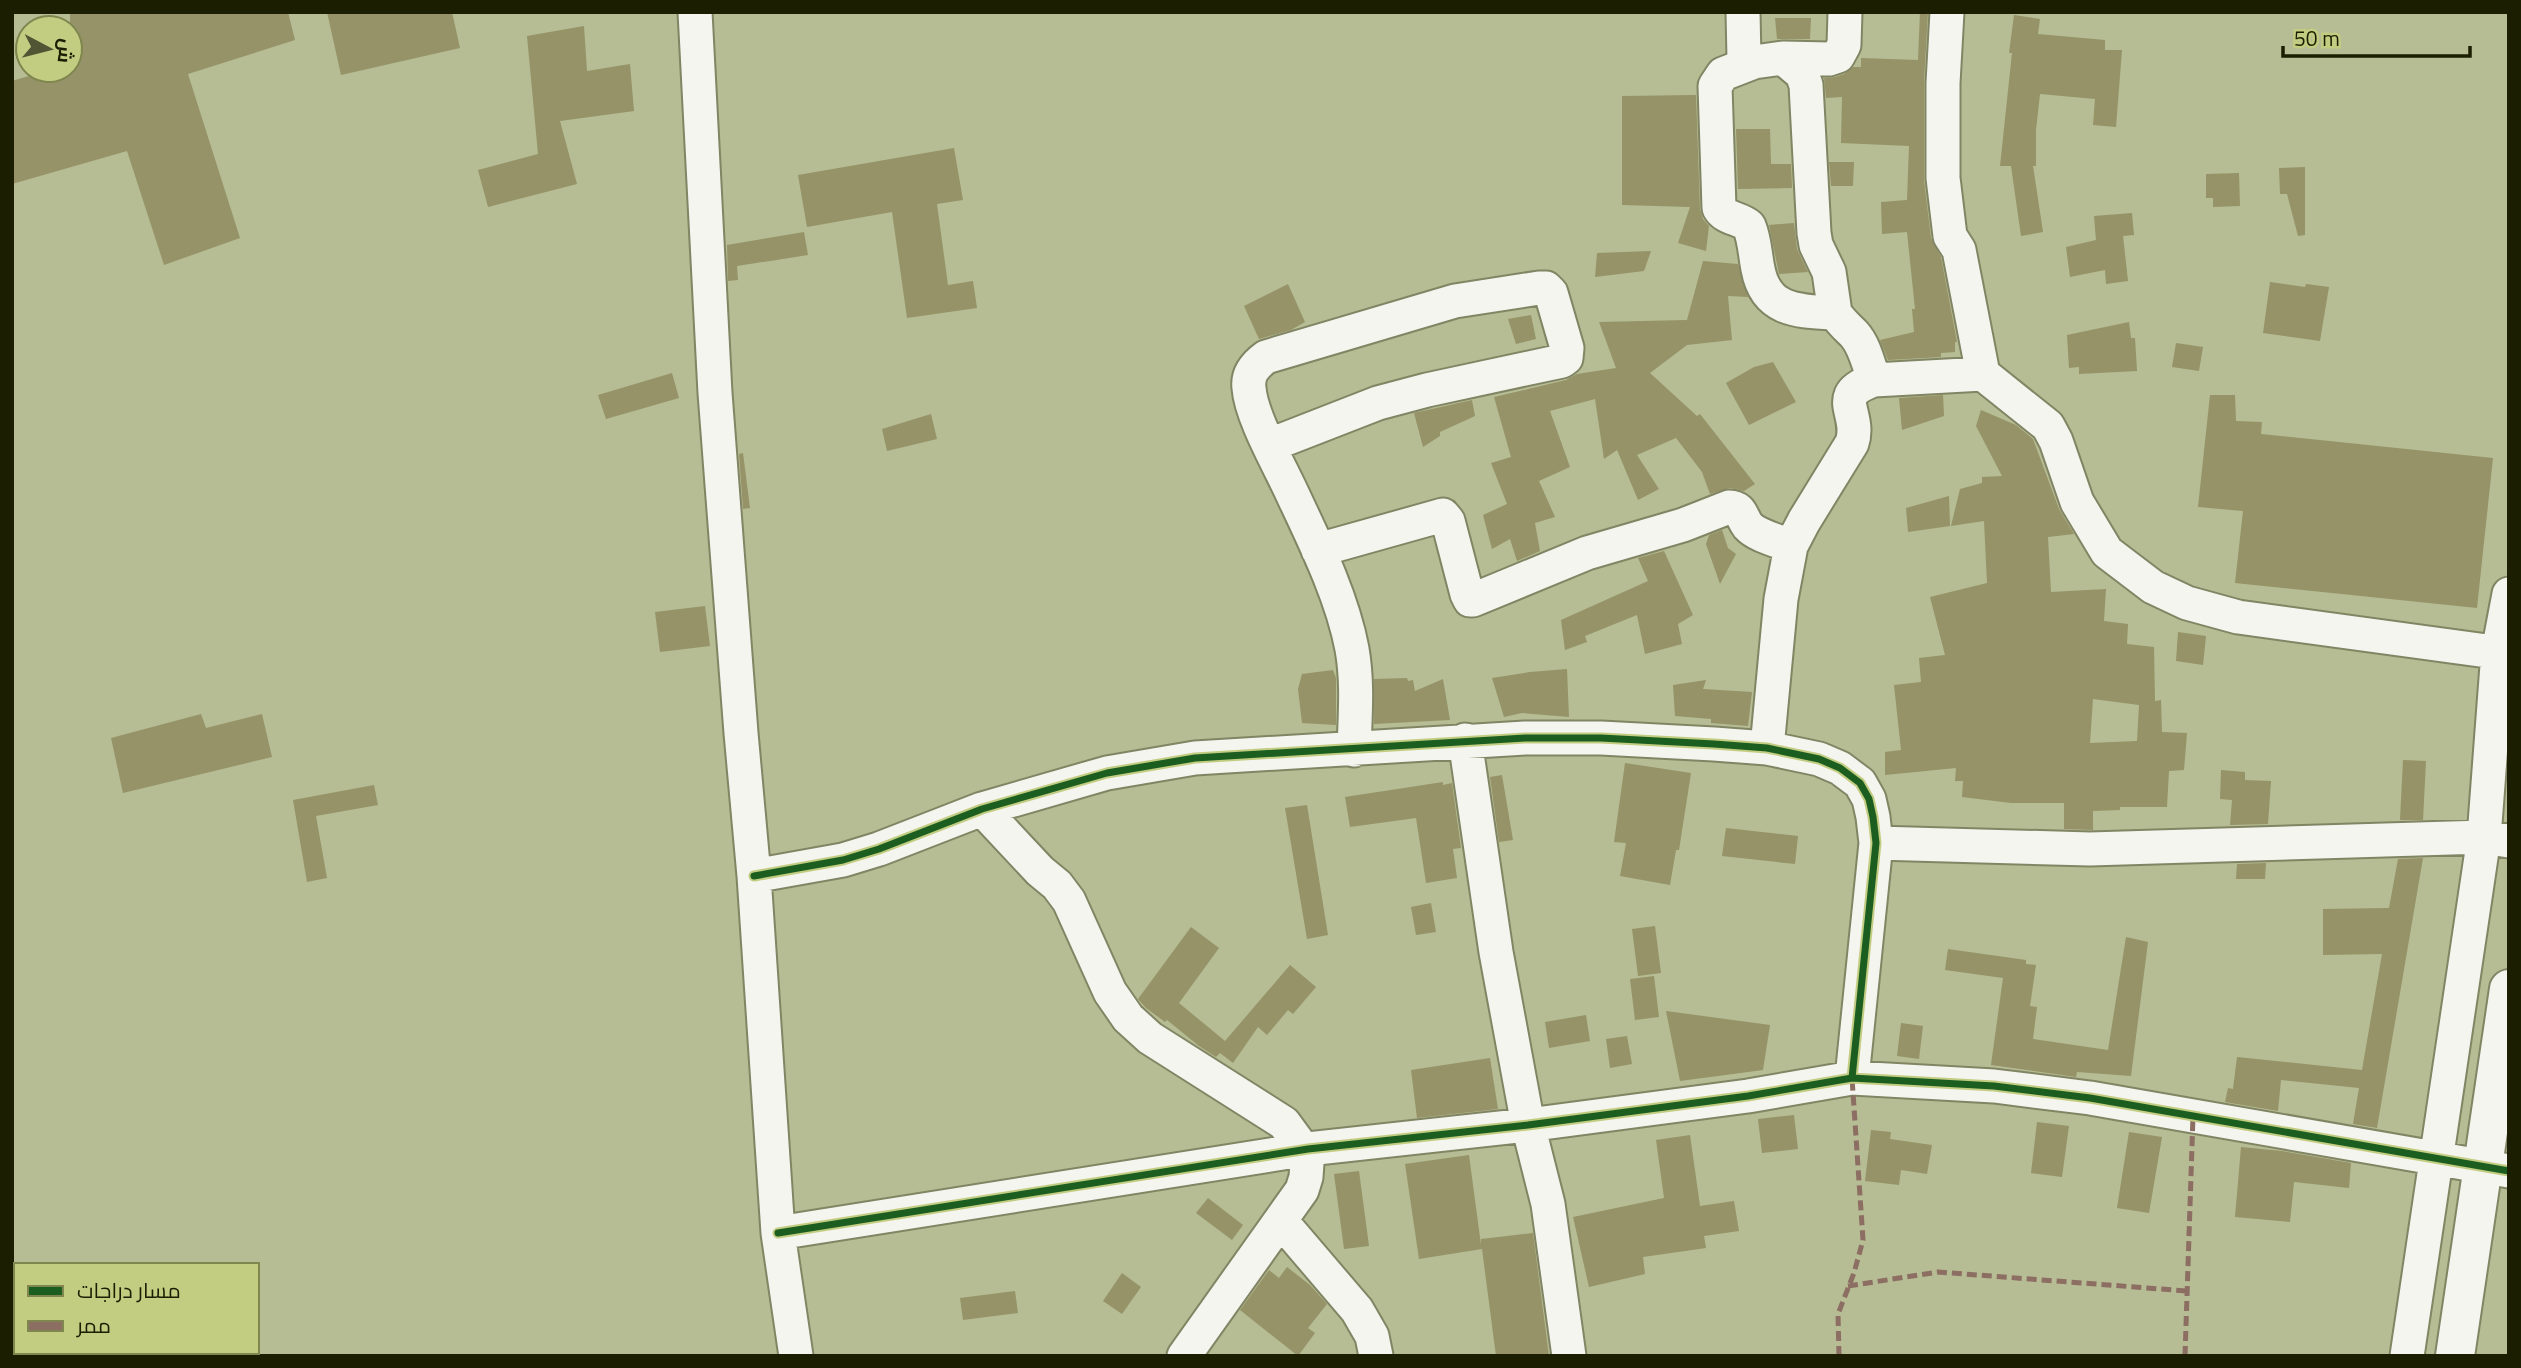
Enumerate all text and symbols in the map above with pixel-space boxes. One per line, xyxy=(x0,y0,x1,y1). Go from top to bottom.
north arrow xyxy=(14,14,84,84)
scale bar xyxy=(2283,14,2470,58)
text: 50 m xyxy=(2294,22,2340,54)
text: ش xyxy=(50,37,82,65)
legend xyxy=(14,1263,259,1354)
text: مسار دراجات xyxy=(77,1274,181,1306)
text: ممر xyxy=(76,1309,111,1341)

